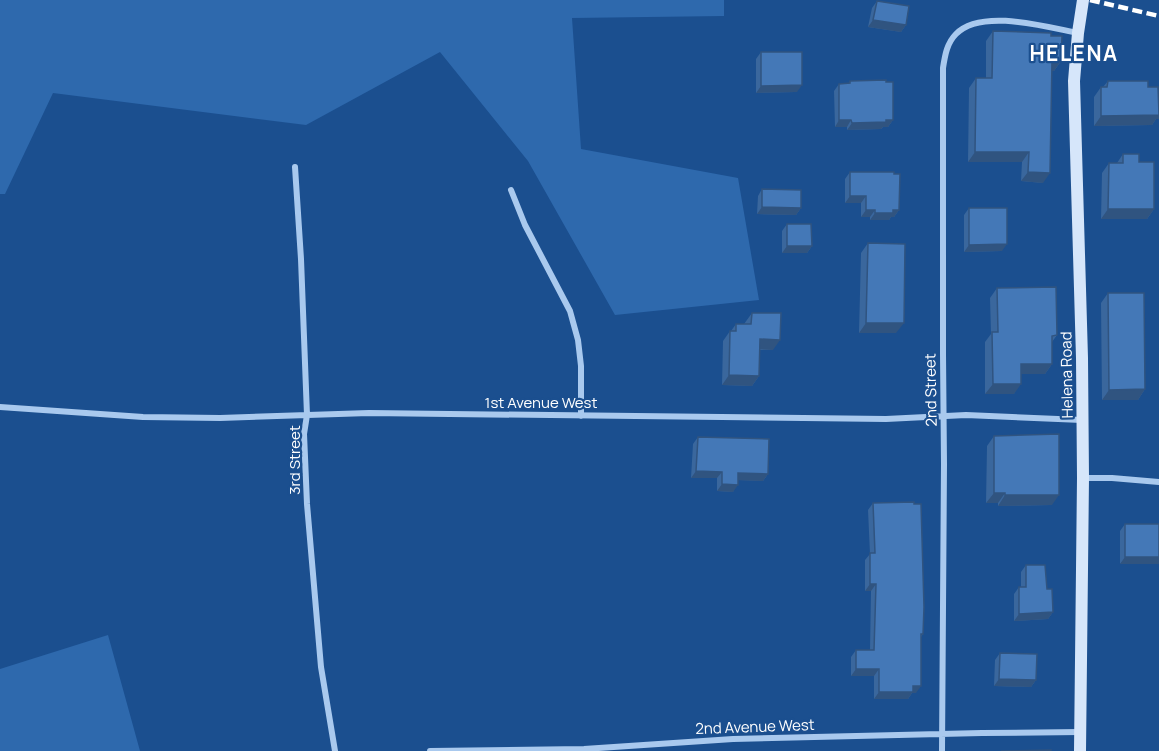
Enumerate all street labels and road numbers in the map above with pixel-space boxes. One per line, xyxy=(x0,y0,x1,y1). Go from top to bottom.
street label: Helena Road xyxy=(1055,331,1078,419)
street label: 2nd Street xyxy=(919,353,942,427)
street label: 1st Avenue West xyxy=(485,392,597,413)
street label: 3rd Street xyxy=(284,425,305,495)
street label: 2nd Avenue West xyxy=(695,714,815,739)

